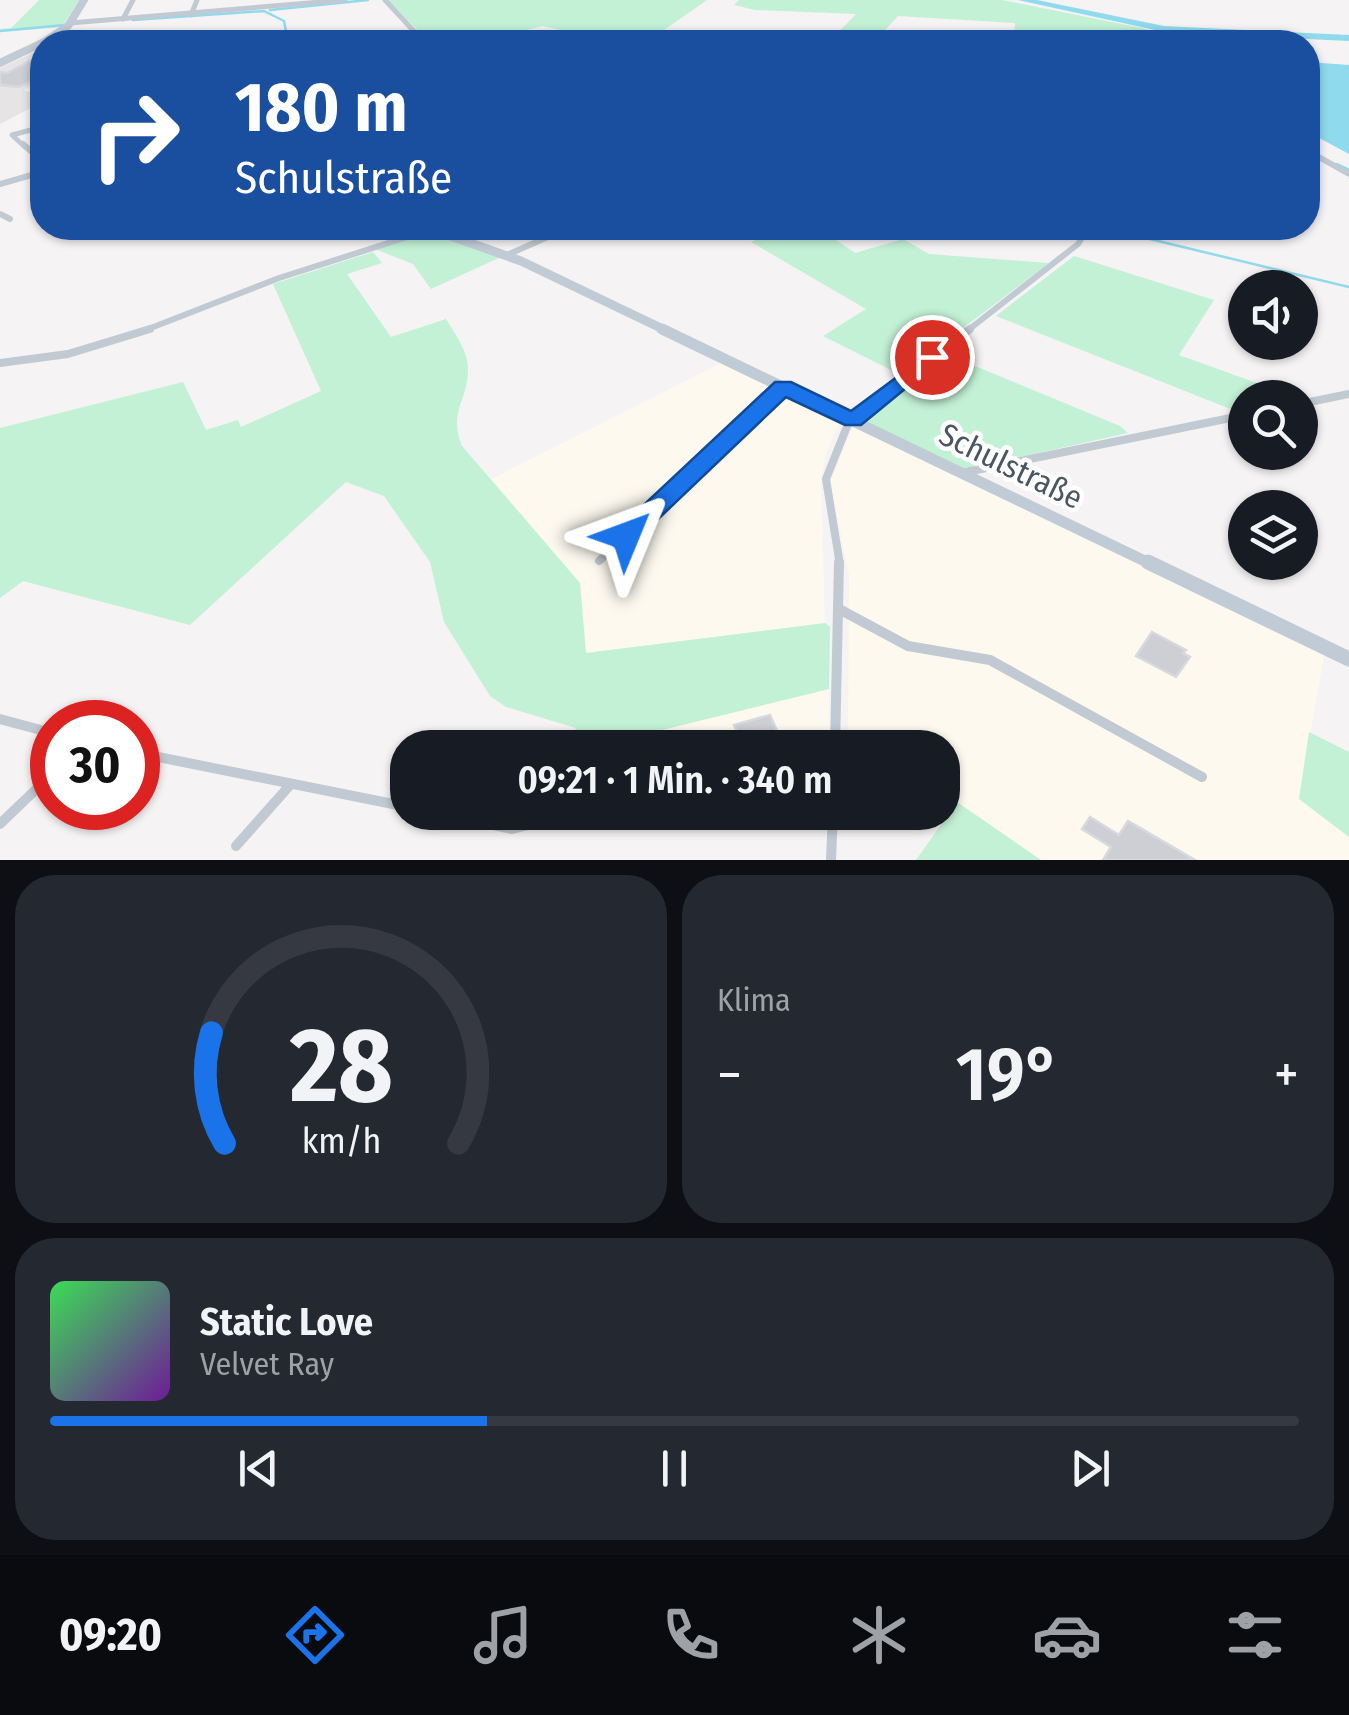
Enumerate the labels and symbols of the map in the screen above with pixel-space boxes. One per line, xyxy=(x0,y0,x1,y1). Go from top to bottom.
pin xyxy=(890,315,975,400)
street label: Schulstraße xyxy=(933,415,1089,517)
position arrow xyxy=(574,484,678,588)
speed limit sign: 30 xyxy=(30,700,160,830)

